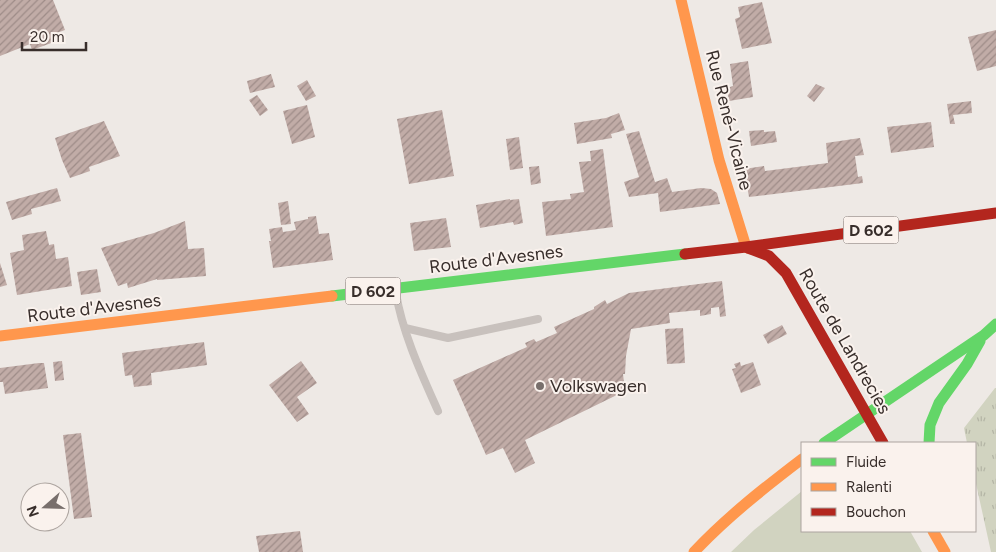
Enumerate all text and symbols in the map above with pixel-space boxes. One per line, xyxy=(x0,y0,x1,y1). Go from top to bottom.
scale bar xyxy=(22,20,86,52)
text: 20 m xyxy=(30,28,64,46)
street label: Rue René-Vicaine xyxy=(701,48,757,193)
road number: D 602 xyxy=(844,216,898,244)
street label: Route d'Avesnes xyxy=(428,240,564,278)
street label: Route de Landrecies xyxy=(794,264,896,418)
road number: D 602 xyxy=(346,278,400,304)
street label: Route d'Avesnes xyxy=(26,289,162,327)
place label: Volkswagen xyxy=(550,375,647,397)
marker: Volkswagen xyxy=(534,380,546,392)
legend xyxy=(801,442,976,532)
text: Fluide xyxy=(846,453,886,471)
text: Ralenti xyxy=(846,478,892,496)
north arrow xyxy=(20,482,70,532)
text: N xyxy=(23,503,43,519)
text: Bouchon xyxy=(846,503,906,521)

